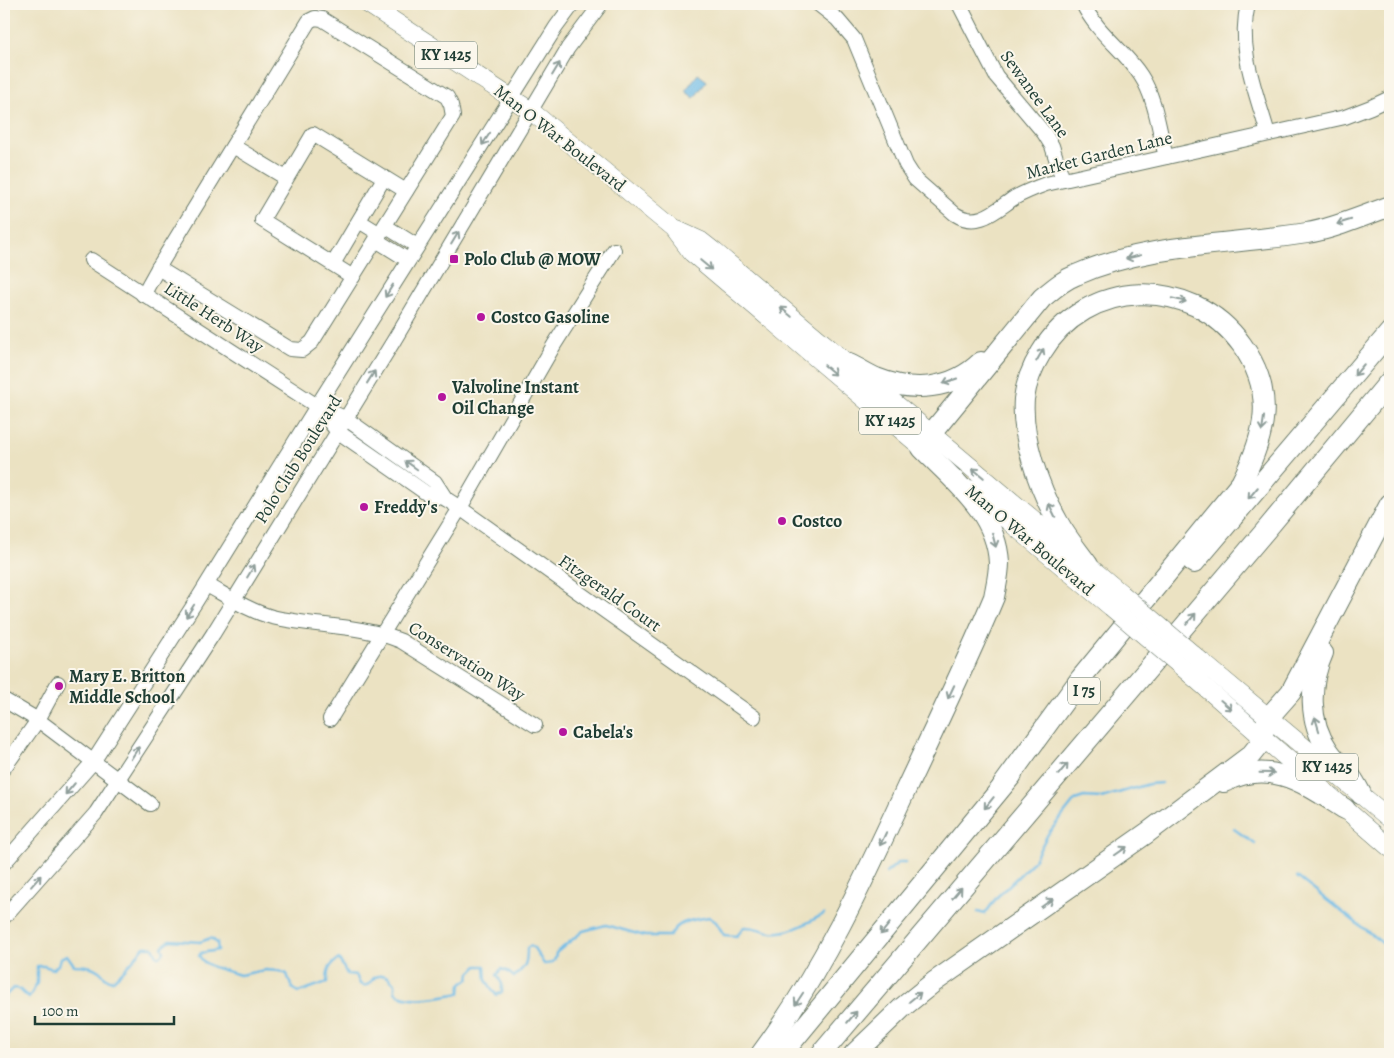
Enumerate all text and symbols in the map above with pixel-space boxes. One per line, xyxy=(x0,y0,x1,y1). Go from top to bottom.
road number: KY 1425 xyxy=(415,42,477,68)
street label: Sewanee Lane xyxy=(995,45,1075,143)
one-way arrow xyxy=(551,63,561,77)
street label: Man O War Boulevard xyxy=(489,79,631,197)
street label: Market Garden Lane xyxy=(1023,125,1175,185)
one-way arrow xyxy=(481,131,491,145)
one-way arrow xyxy=(1337,218,1353,227)
one-way arrow xyxy=(450,232,460,246)
place label: Polo Club @ MOW xyxy=(464,247,602,271)
marker: Polo Club @ MOW xyxy=(448,253,460,265)
one-way arrow xyxy=(1125,253,1141,262)
one-way arrow xyxy=(699,260,712,271)
street label: Little Herb Way xyxy=(159,276,269,359)
one-way arrow xyxy=(384,283,394,297)
one-way arrow xyxy=(1171,296,1187,305)
place label: Costco Gasoline xyxy=(491,305,610,329)
one-way arrow xyxy=(780,306,793,317)
marker: Costco Gasoline xyxy=(475,311,487,323)
one-way arrow xyxy=(1036,348,1046,362)
one-way arrow xyxy=(1353,363,1364,376)
one-way arrow xyxy=(823,365,836,376)
one-way arrow xyxy=(366,371,376,385)
place label: Valvoline Instant Oil Change xyxy=(451,375,579,420)
one-way arrow xyxy=(943,377,958,386)
street label: Polo Club Boulevard xyxy=(249,390,347,528)
marker: Valvoline Instant Oil Change xyxy=(436,391,448,403)
road number: KY 1425 xyxy=(859,408,921,434)
one-way arrow xyxy=(1257,415,1267,431)
one-way arrow xyxy=(405,460,419,470)
one-way arrow xyxy=(971,467,984,478)
street label: Man O War Boulevard xyxy=(961,479,1100,601)
one-way arrow xyxy=(1248,487,1259,500)
place label: Freddy's xyxy=(374,495,438,519)
marker: Freddy's xyxy=(358,501,370,513)
one-way arrow xyxy=(1047,503,1056,518)
place label: Costco xyxy=(792,509,842,533)
marker: Costco xyxy=(776,515,788,527)
one-way arrow xyxy=(990,531,999,547)
street label: Fitzgerald Court xyxy=(554,549,666,637)
one-way arrow xyxy=(246,565,256,579)
one-way arrow xyxy=(185,604,195,618)
one-way arrow xyxy=(1185,613,1196,626)
street label: Conservation Way xyxy=(404,616,531,707)
place label: Mary E. Britton Middle School xyxy=(69,664,185,709)
road number: I 75 xyxy=(1068,678,1100,704)
marker: Mary E. Britton Middle School xyxy=(53,680,65,692)
one-way arrow xyxy=(946,684,955,699)
one-way arrow xyxy=(1220,699,1233,711)
one-way arrow xyxy=(1311,716,1321,732)
place label: Cabela's xyxy=(573,720,633,744)
marker: Cabela's xyxy=(557,726,569,738)
one-way arrow xyxy=(130,746,140,760)
road number: KY 1425 xyxy=(1296,754,1358,780)
one-way arrow xyxy=(1057,763,1068,776)
one-way arrow xyxy=(1258,768,1275,778)
one-way arrow xyxy=(64,783,75,796)
one-way arrow xyxy=(983,796,994,809)
one-way arrow xyxy=(877,832,887,847)
one-way arrow xyxy=(1114,846,1128,856)
one-way arrow xyxy=(30,874,42,887)
one-way arrow xyxy=(952,887,963,900)
one-way arrow xyxy=(1040,898,1054,908)
one-way arrow xyxy=(880,922,891,935)
one-way arrow xyxy=(793,991,803,1005)
one-way arrow xyxy=(908,992,921,1003)
scale bar xyxy=(35,993,174,1025)
text: 100 m xyxy=(42,1001,79,1021)
one-way arrow xyxy=(846,1011,857,1024)

